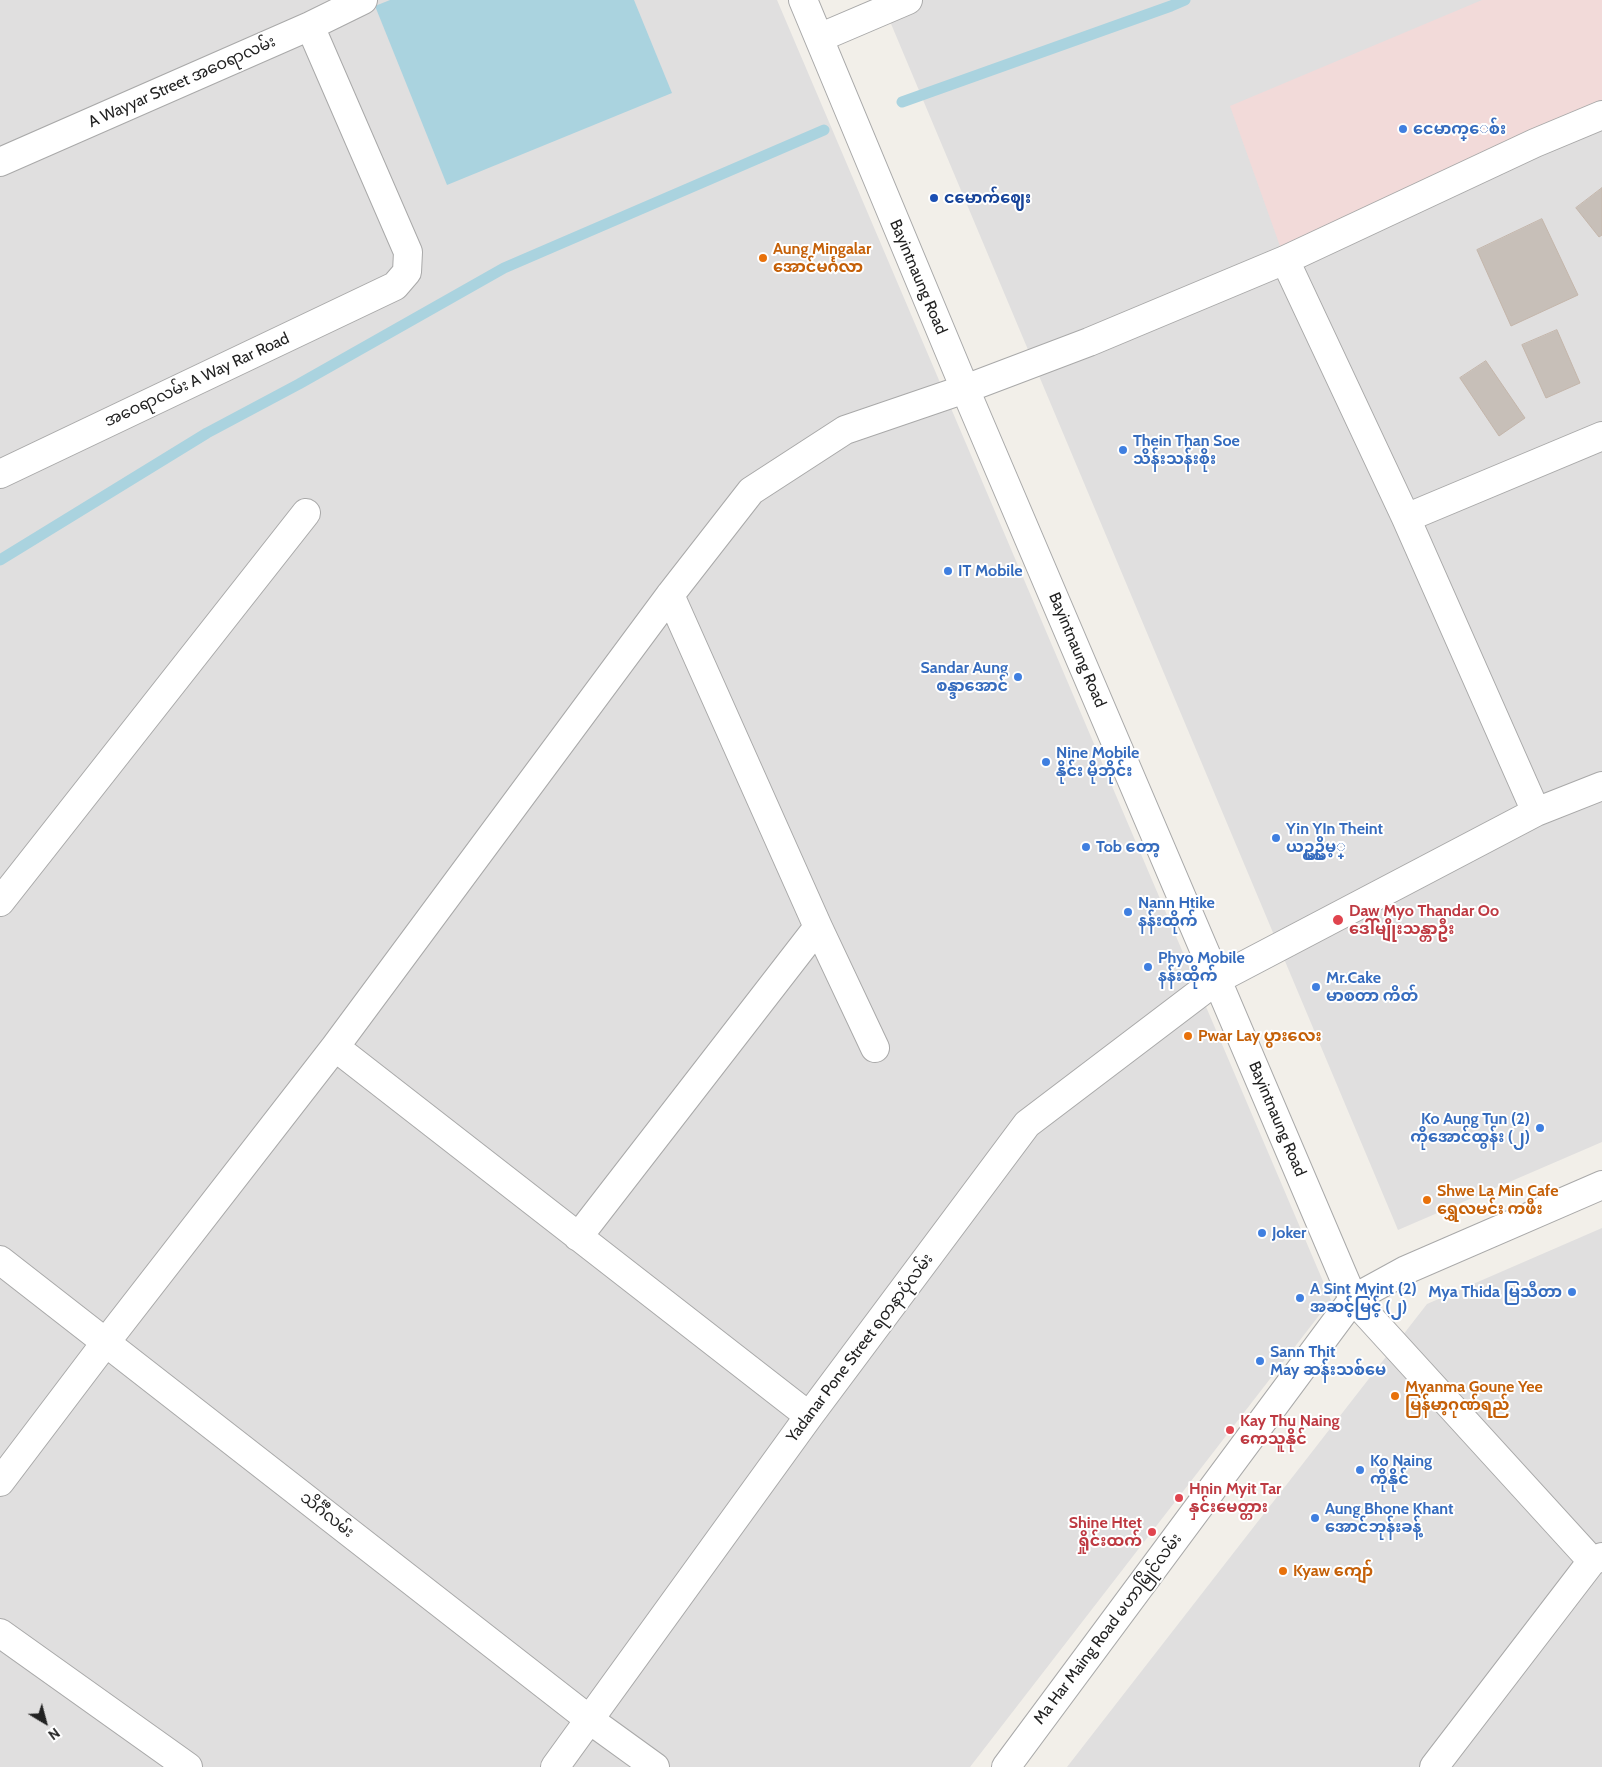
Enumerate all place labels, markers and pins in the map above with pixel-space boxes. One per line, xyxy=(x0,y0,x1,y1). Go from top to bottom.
place label: ငေမာက္ေစ်း xyxy=(1413,119,1506,139)
marker: ငေမာက္ေစ်း xyxy=(1397,123,1409,135)
place label: ငမောက်ဈေး xyxy=(944,188,1031,208)
marker: ငမောက်ဈေး xyxy=(928,192,940,204)
place label: Aung Mingalar အောင်မင်္ဂလာ xyxy=(773,239,871,277)
marker: Aung Mingalar အောင်မင်္ဂလာ xyxy=(757,252,769,264)
place label: Thein Than Soe သိန်းသန်းစိုး xyxy=(1133,431,1240,469)
marker: Thein Than Soe သိန်းသန်းစိုး xyxy=(1117,444,1129,456)
place label: IT Mobile xyxy=(958,561,1023,581)
marker: IT Mobile xyxy=(942,565,954,577)
place label: Sandar Aung စန္ဒာအောင် xyxy=(921,658,1008,696)
marker: Sandar Aung စန္ဒာအောင် xyxy=(1012,671,1024,683)
place label: Nine Mobile နိုင်း မိုဘိုင်း xyxy=(1056,743,1139,781)
marker: Nine Mobile နိုင်း မိုဘိုင်း xyxy=(1040,756,1052,768)
place label: Yin YIn Theint ယဥ္ယဥ္သိမ့္ xyxy=(1286,819,1383,857)
marker: Yin YIn Theint ယဥ္ယဥ္သိမ့္ xyxy=(1270,832,1282,844)
place label: Tob တော့ xyxy=(1096,837,1160,857)
marker: Tob တော့ xyxy=(1080,841,1092,853)
place label: Nann Htike နန်းထိုက် xyxy=(1138,893,1215,931)
place label: Daw Myo Thandar Oo ဒေါ်မျိုးသန္တာဦး xyxy=(1349,901,1499,939)
marker: Nann Htike နန်းထိုက် xyxy=(1122,906,1134,918)
marker: Daw Myo Thandar Oo ဒေါ်မျိုးသန္တာဦး xyxy=(1331,913,1345,927)
place label: Phyo Mobile နန်းထိုက် xyxy=(1158,948,1245,986)
marker: Phyo Mobile နန်းထိုက် xyxy=(1142,961,1154,973)
place label: Mr.Cake မာစတာ ကိတ် xyxy=(1326,968,1418,1006)
marker: Mr.Cake မာစတာ ကိတ် xyxy=(1310,981,1322,993)
place label: Pwar Lay ပွားလေး xyxy=(1198,1026,1322,1046)
marker: Pwar Lay ပွားလေး xyxy=(1182,1030,1194,1042)
place label: Ko Aung Tun (2) ကိုအောင်ထွန်း (၂) xyxy=(1410,1109,1530,1147)
marker: Ko Aung Tun (2) ကိုအောင်ထွန်း (၂) xyxy=(1534,1122,1546,1134)
place label: Shwe La Min Cafe ရွှေလမင်း ကဖီး xyxy=(1437,1181,1558,1219)
marker: Shwe La Min Cafe ရွှေလမင်း ကဖီး xyxy=(1421,1194,1433,1206)
place label: Joker xyxy=(1272,1223,1306,1243)
marker: Joker xyxy=(1256,1227,1268,1239)
place label: A Sint Myint (2) အဆင့်မြင့် (၂) xyxy=(1310,1279,1417,1317)
place label: Mya Thida မြသီတာ xyxy=(1428,1282,1562,1302)
marker: Mya Thida မြသီတာ xyxy=(1566,1286,1578,1298)
marker: A Sint Myint (2) အဆင့်မြင့် (၂) xyxy=(1294,1292,1306,1304)
place label: Sann Thit May ဆန်းသစ်မေ xyxy=(1270,1342,1386,1380)
marker: Sann Thit May ဆန်းသစ်မေ xyxy=(1254,1355,1266,1367)
place label: Myanma Goune Yee မြန်မာ့ဂုဏ်ရည် xyxy=(1405,1377,1543,1415)
marker: Myanma Goune Yee မြန်မာ့ဂုဏ်ရည် xyxy=(1389,1390,1401,1402)
place label: Kay Thu Naing ကေသူနိုင် xyxy=(1240,1411,1340,1449)
marker: Kay Thu Naing ကေသူနိုင် xyxy=(1224,1424,1236,1436)
place label: Ko Naing ကိုနိုင် xyxy=(1370,1451,1432,1489)
marker: Ko Naing ကိုနိုင် xyxy=(1354,1464,1366,1476)
place label: Hnin Myit Tar နှင်းမေတ္တား xyxy=(1189,1479,1281,1517)
marker: Hnin Myit Tar နှင်းမေတ္တား xyxy=(1173,1492,1185,1504)
place label: Aung Bhone Khant အောင်ဘုန်းခန့် xyxy=(1325,1499,1454,1537)
marker: Aung Bhone Khant အောင်ဘုန်းခန့် xyxy=(1309,1512,1321,1524)
place label: Shine Htet ရှိုင်းထက် xyxy=(1069,1513,1142,1551)
marker: Shine Htet ရှိုင်းထက် xyxy=(1146,1526,1158,1538)
place label: Kyaw ကျော် xyxy=(1293,1561,1373,1581)
marker: Kyaw ကျော် xyxy=(1277,1565,1289,1577)

